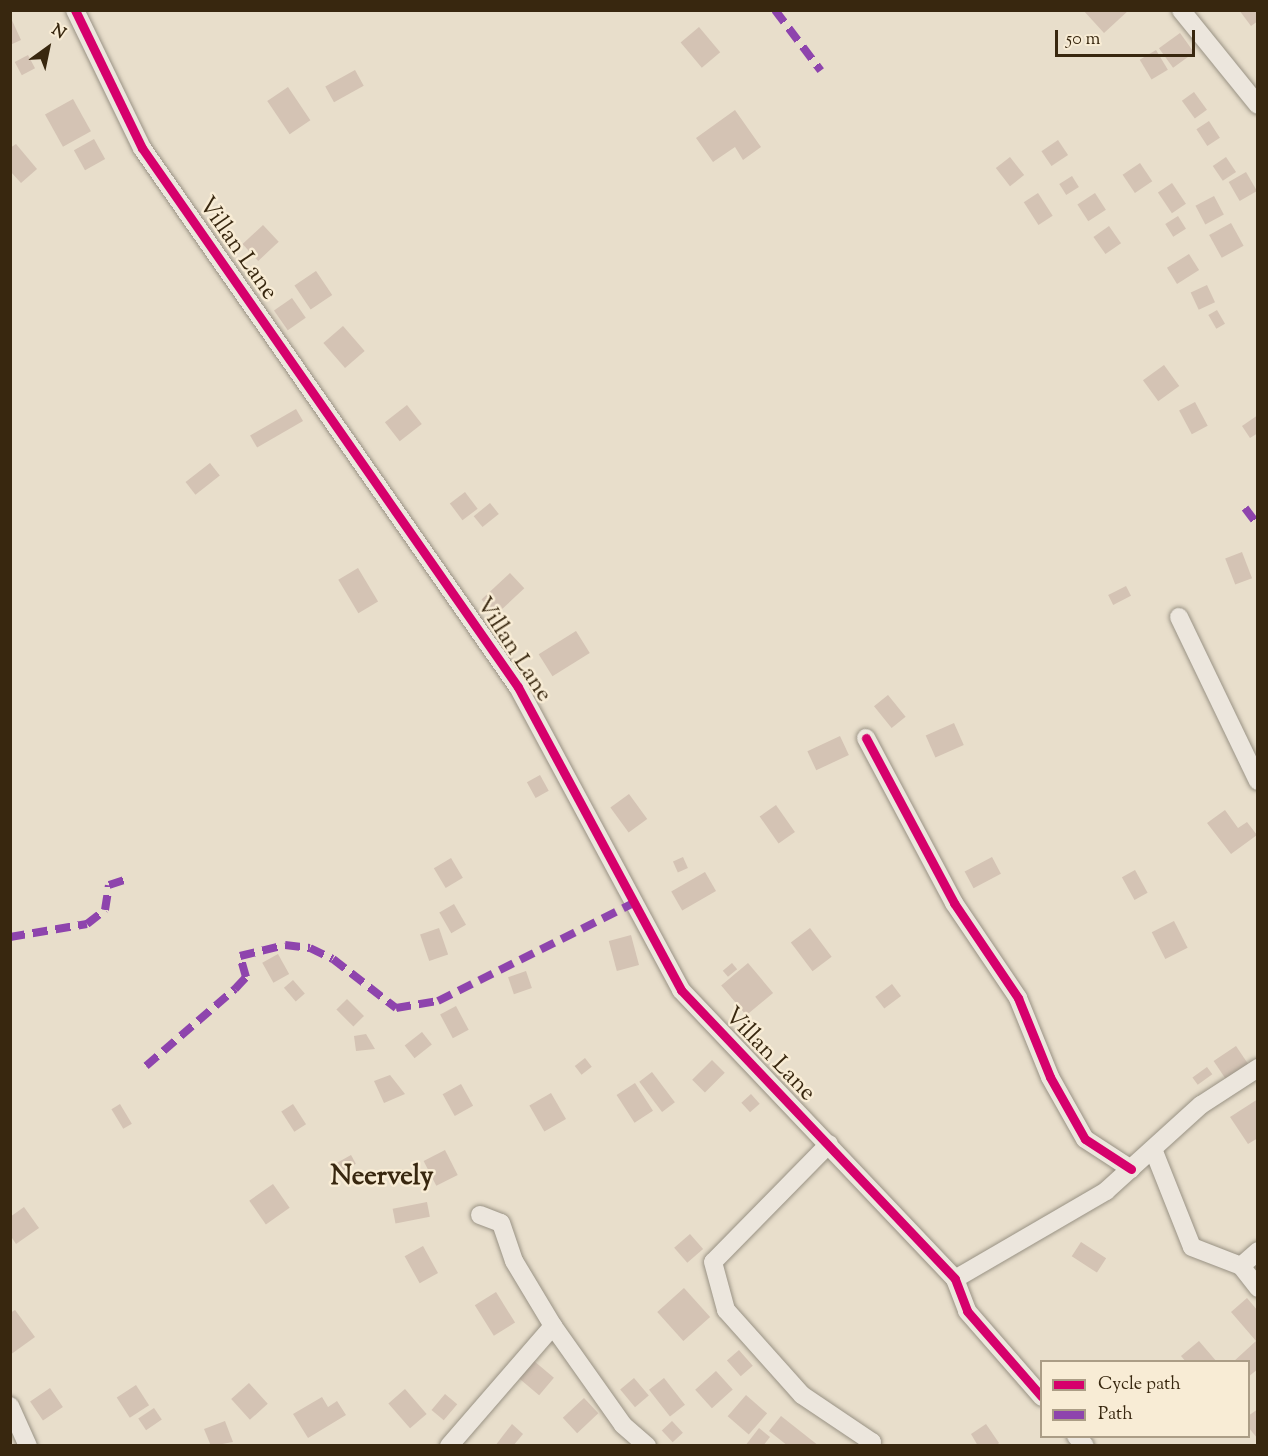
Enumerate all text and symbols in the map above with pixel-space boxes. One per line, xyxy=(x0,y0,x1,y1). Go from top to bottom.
north arrow xyxy=(18,18,78,78)
scale bar xyxy=(1058,18,1198,56)
text: N xyxy=(46,19,70,46)
text: 50 m xyxy=(1066,27,1100,53)
street label: Villan Lane xyxy=(191,192,283,306)
street label: Villan Lane xyxy=(468,592,558,708)
street label: Villan Lane xyxy=(717,1002,821,1108)
district label: Neervely xyxy=(331,1162,433,1194)
legend xyxy=(1040,1360,1250,1438)
text: Cycle path xyxy=(1098,1372,1181,1398)
text: Path xyxy=(1098,1402,1133,1428)

